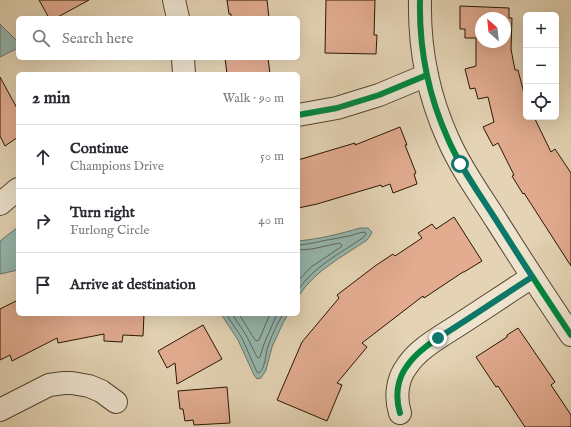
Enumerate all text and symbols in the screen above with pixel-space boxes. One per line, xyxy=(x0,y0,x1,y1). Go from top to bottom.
north arrow xyxy=(475,12,511,48)
map controls xyxy=(523,12,559,120)
button: + xyxy=(523,12,559,48)
search box xyxy=(16,16,300,60)
icon: search xyxy=(30,27,52,49)
text: Search here xyxy=(62,29,133,48)
button: − xyxy=(523,48,559,84)
button: locate xyxy=(523,84,559,120)
text: 2 min xyxy=(32,88,70,109)
text: Walk · 90 m xyxy=(223,90,284,107)
text: Continue xyxy=(70,139,128,158)
icon: ahead xyxy=(32,146,54,168)
text: 50 m xyxy=(260,148,284,165)
route start xyxy=(451,155,469,173)
text: Champions Drive xyxy=(70,158,164,175)
text: Turn right xyxy=(70,203,135,222)
icon: right xyxy=(32,210,54,232)
text: 40 m xyxy=(258,212,284,229)
text: Furlong Circle xyxy=(70,222,150,239)
icon: arrive xyxy=(32,274,54,296)
text: Arrive at destination xyxy=(70,275,196,294)
route end xyxy=(429,329,447,347)

